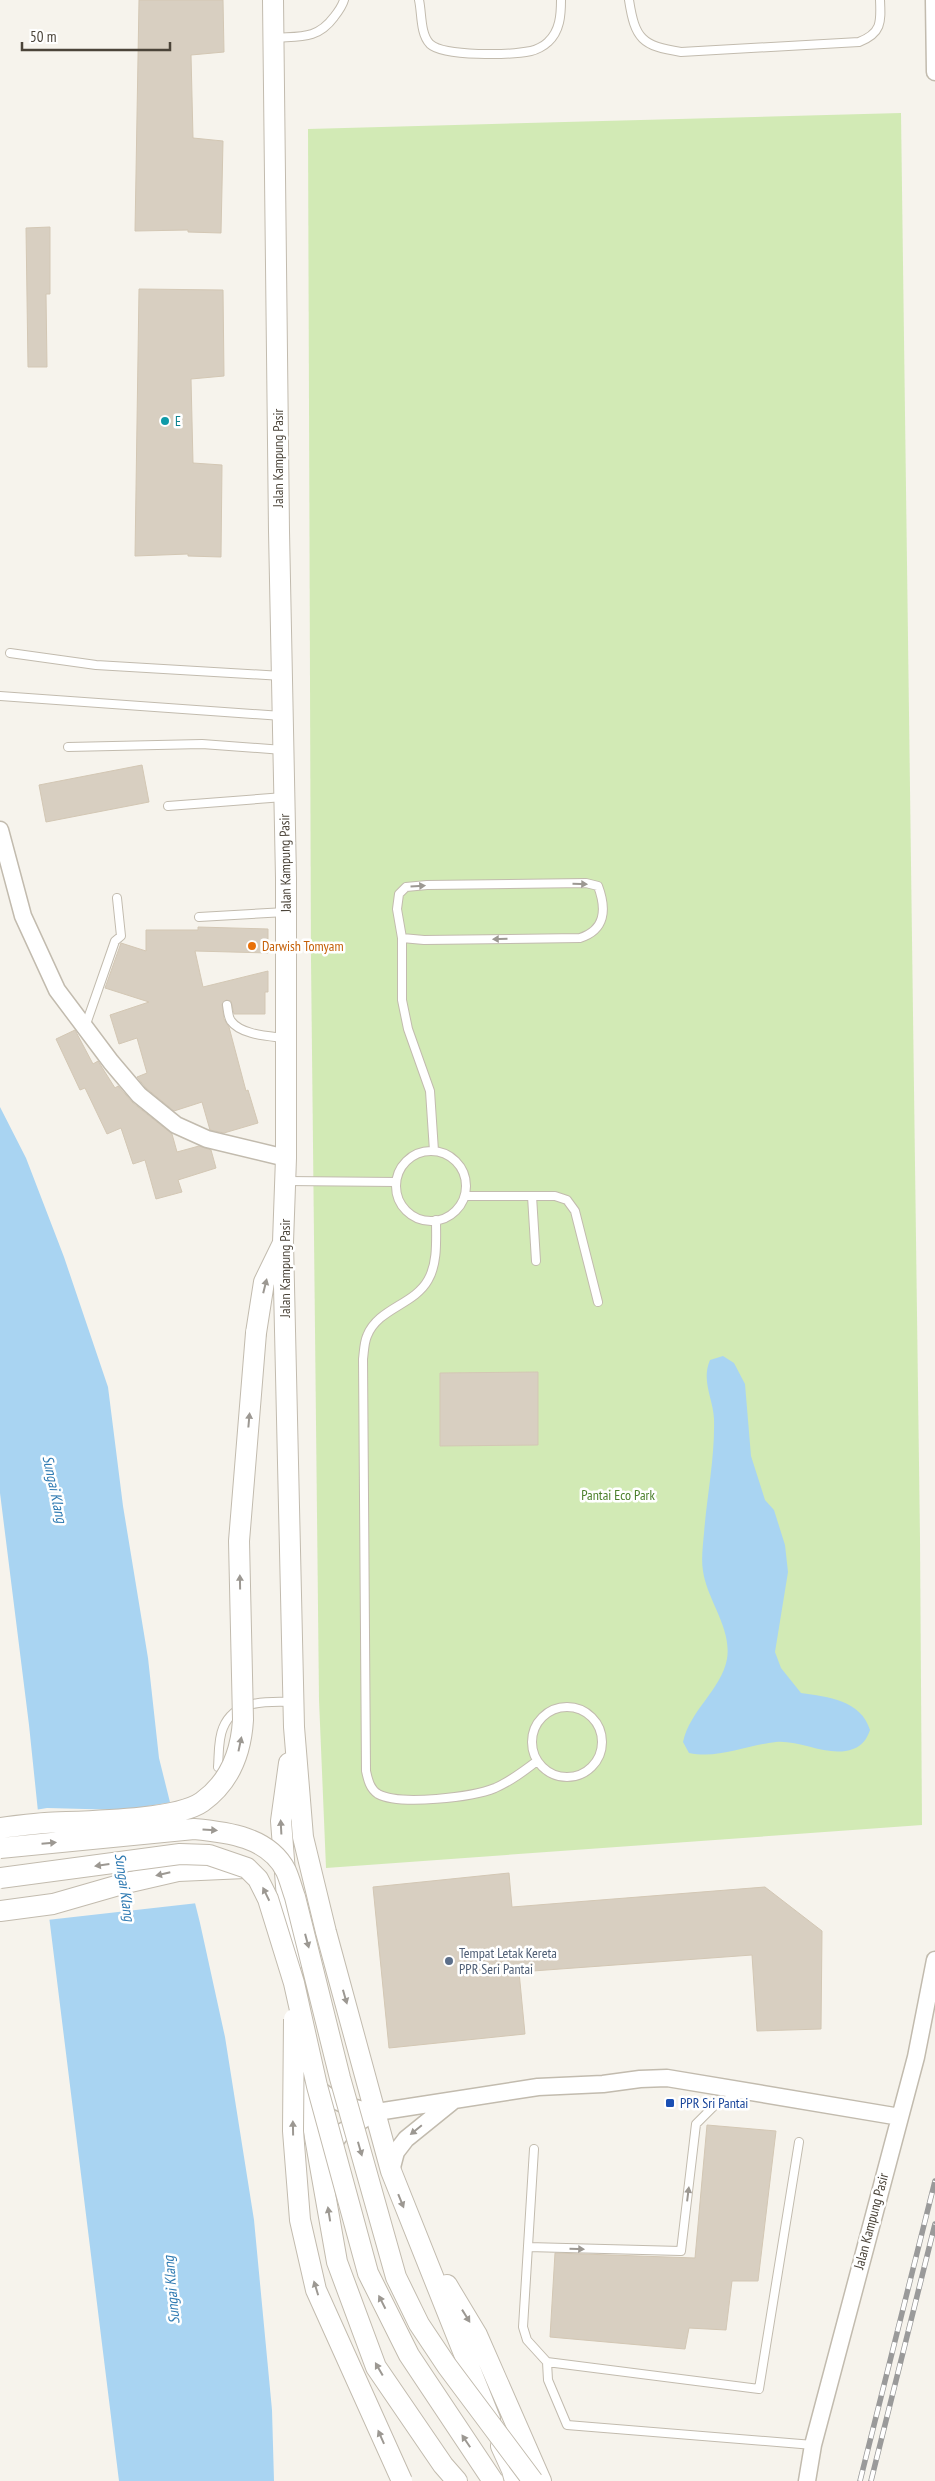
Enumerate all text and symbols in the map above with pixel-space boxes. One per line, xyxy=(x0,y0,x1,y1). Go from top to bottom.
scale bar xyxy=(22,20,170,52)
text: 50 m xyxy=(30,27,56,46)
street label: Jalan Kampung Pasir xyxy=(269,408,287,508)
place label: E xyxy=(175,412,181,430)
marker: E xyxy=(159,415,171,427)
street label: Jalan Kampung Pasir xyxy=(275,813,295,914)
one-way arrow xyxy=(573,880,589,888)
one-way arrow xyxy=(410,881,426,889)
one-way arrow xyxy=(492,935,508,943)
place label: Darwish Tomyam xyxy=(262,937,344,955)
marker: Darwish Tomyam xyxy=(246,940,258,952)
street label: Jalan Kampung Pasir xyxy=(276,1218,294,1318)
one-way arrow xyxy=(261,1278,269,1293)
one-way arrow xyxy=(245,1411,253,1427)
water label: Sungai Klang xyxy=(39,1454,72,1526)
park label: Pantai Eco Park xyxy=(581,1486,655,1504)
one-way arrow xyxy=(236,1574,244,1590)
one-way arrow xyxy=(236,1736,244,1751)
one-way arrow xyxy=(277,1819,285,1835)
one-way arrow xyxy=(203,1827,219,1835)
one-way arrow xyxy=(41,1839,57,1847)
water label: Sungai Klang xyxy=(111,1852,139,1924)
one-way arrow xyxy=(94,1861,110,1869)
one-way arrow xyxy=(156,1870,171,1878)
one-way arrow xyxy=(261,1887,269,1901)
one-way arrow xyxy=(303,1933,311,1948)
place label: Tempat Letak Kereta PPR Seri Pantai xyxy=(459,1944,557,1978)
marker: Tempat Letak Kereta PPR Seri Pantai xyxy=(443,1955,455,1967)
one-way arrow xyxy=(341,1990,349,2005)
place label: PPR Sri Pantai xyxy=(680,2094,748,2112)
marker: PPR Sri Pantai xyxy=(664,2097,676,2109)
one-way arrow xyxy=(289,2120,297,2136)
one-way arrow xyxy=(410,2124,423,2135)
one-way arrow xyxy=(357,2142,365,2157)
street label: Jalan Kampung Pasir xyxy=(849,2171,893,2272)
one-way arrow xyxy=(684,2185,692,2201)
one-way arrow xyxy=(398,2194,406,2208)
one-way arrow xyxy=(325,2206,333,2222)
one-way arrow xyxy=(569,2245,585,2253)
water label: Sungai Klang xyxy=(158,2254,183,2325)
one-way arrow xyxy=(311,2281,319,2296)
one-way arrow xyxy=(378,2295,386,2309)
one-way arrow xyxy=(461,2310,471,2323)
one-way arrow xyxy=(375,2362,383,2377)
one-way arrow xyxy=(377,2430,385,2444)
one-way arrow xyxy=(461,2434,471,2447)

